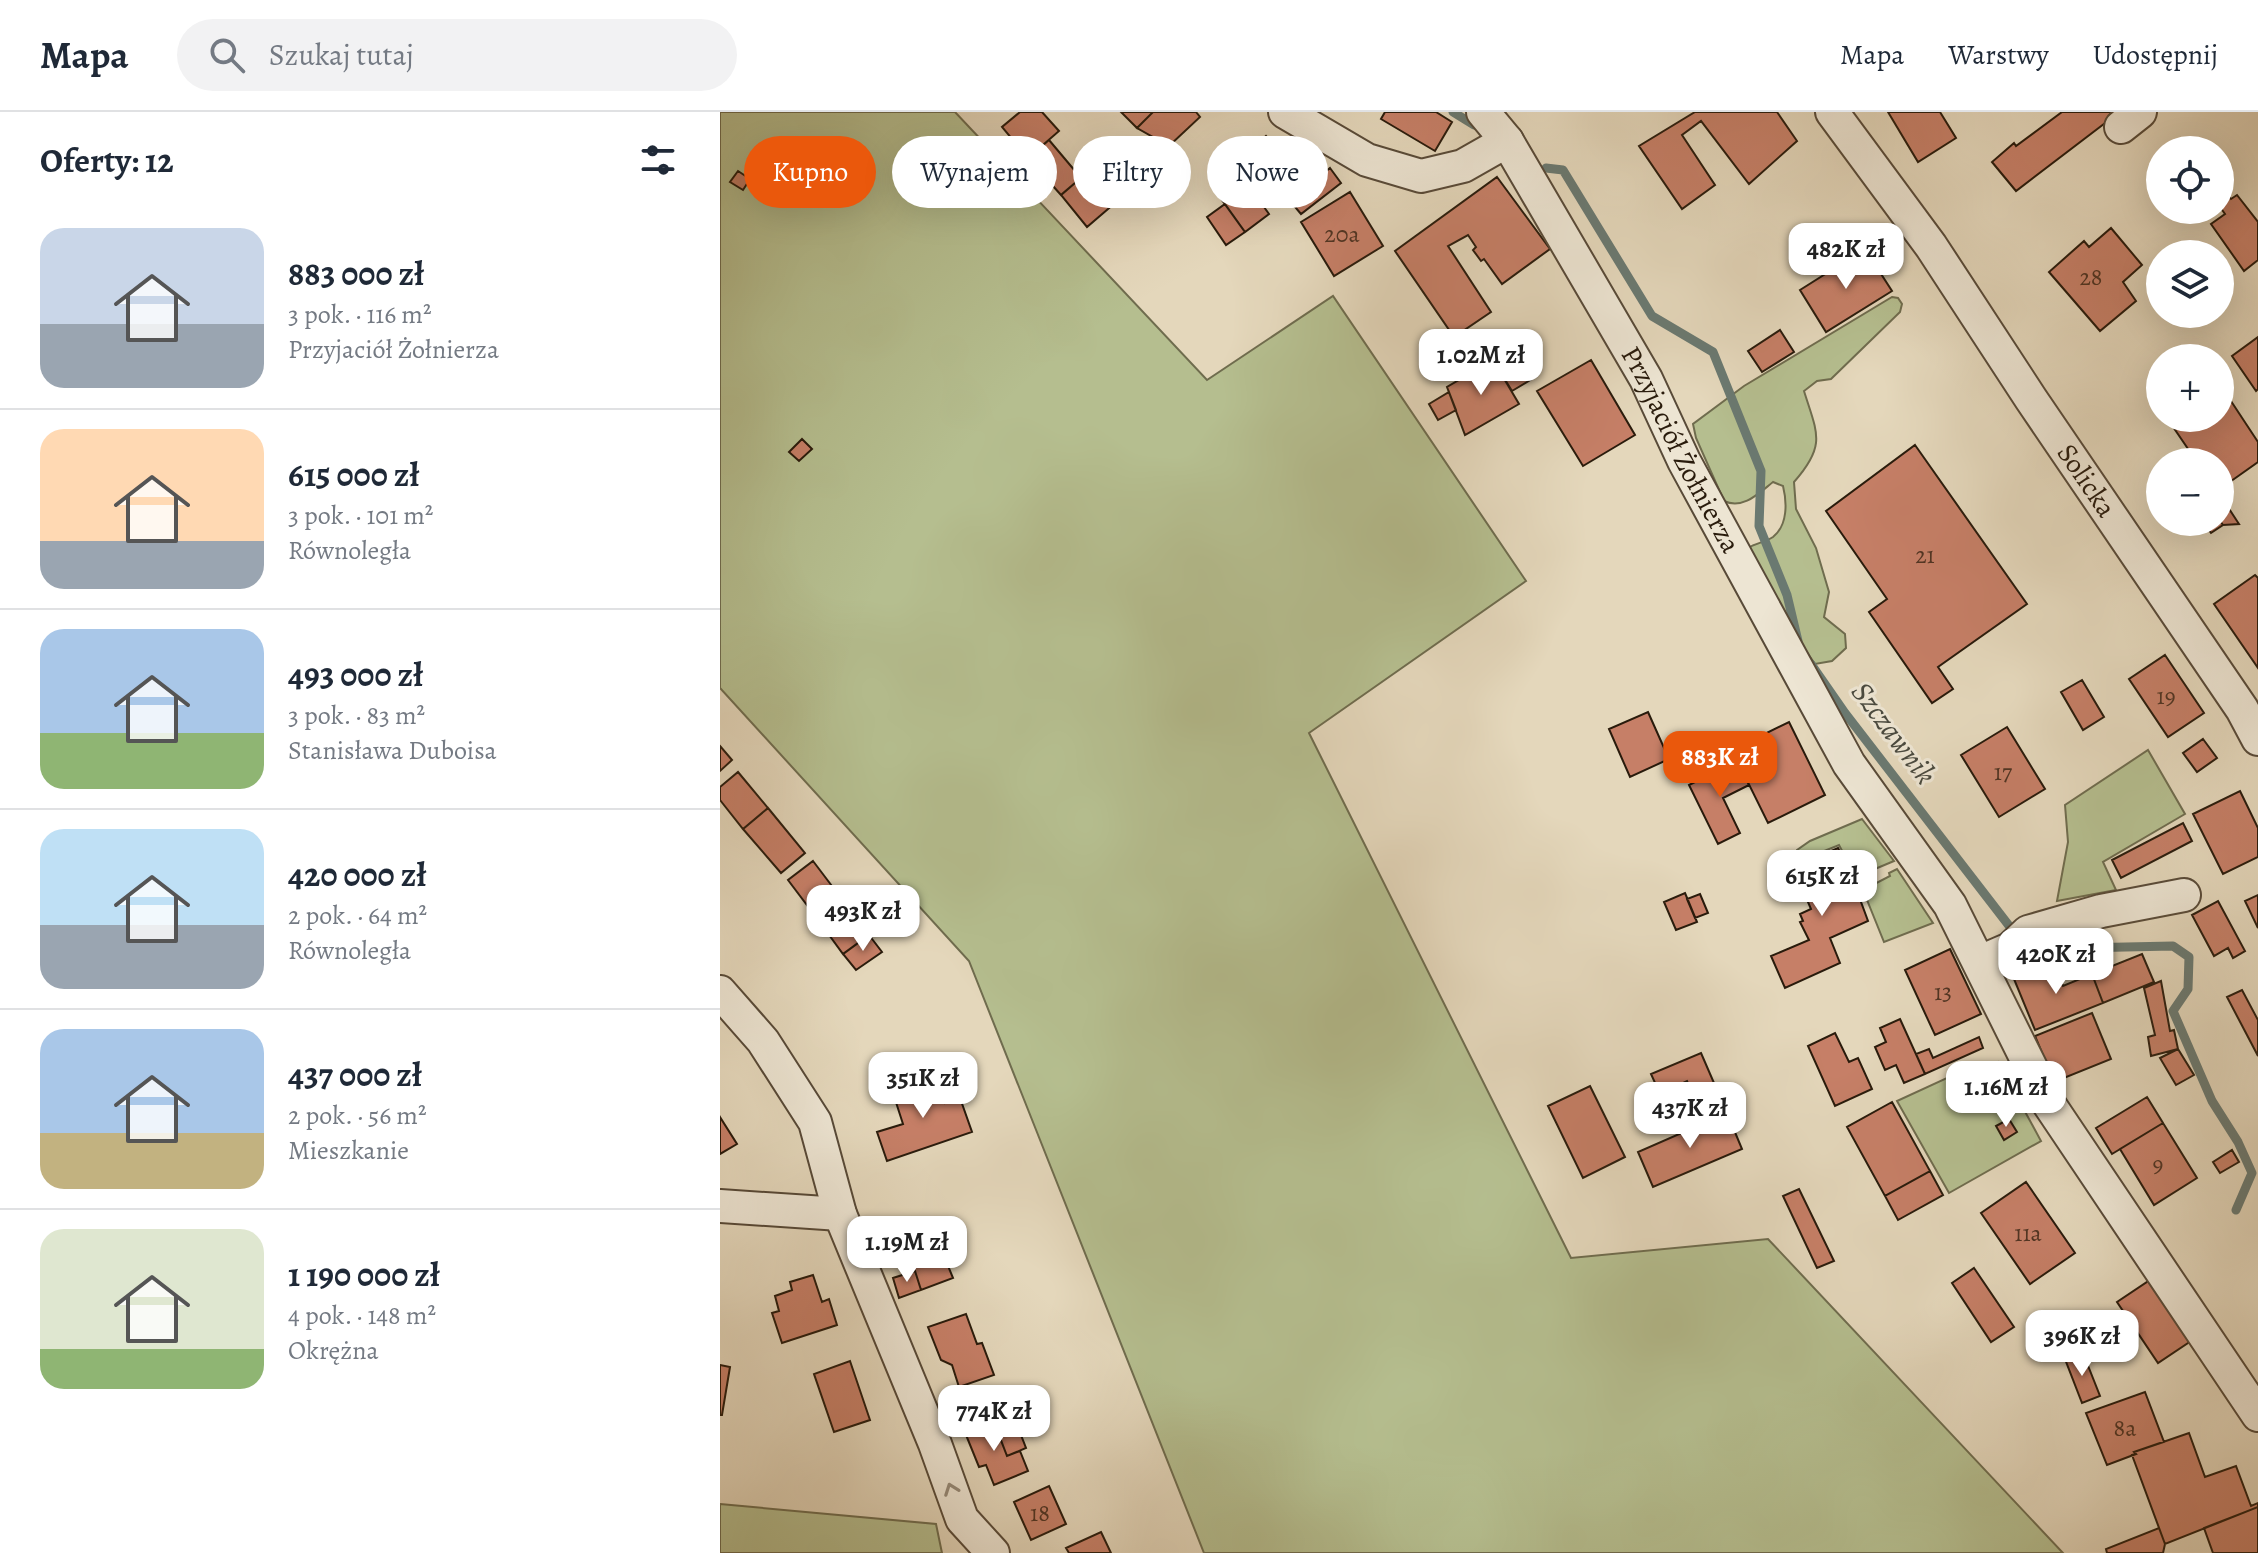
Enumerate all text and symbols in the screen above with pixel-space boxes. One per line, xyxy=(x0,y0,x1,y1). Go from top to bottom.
search box xyxy=(177,19,737,91)
text: Mapa xyxy=(40,29,129,81)
icon: search xyxy=(205,33,249,77)
text: Szukaj tutaj xyxy=(269,35,414,75)
text: Mapa xyxy=(1840,36,1904,74)
text: Warstwy xyxy=(1948,36,2049,74)
text: Udostępnij xyxy=(2093,36,2218,74)
chip: Kupno xyxy=(744,136,876,208)
chip: Wynajem xyxy=(892,136,1057,208)
chip: Filtry xyxy=(1073,136,1191,208)
chip: Nowe xyxy=(1207,136,1328,208)
map controls xyxy=(2146,136,2234,536)
button: locate xyxy=(2146,136,2234,224)
text: Oferty: 12 xyxy=(40,137,174,184)
icon: filters xyxy=(636,138,680,182)
house number: 20a xyxy=(1324,218,1360,250)
pin: 482K zł xyxy=(1772,223,1920,291)
text: 482K zł xyxy=(1807,231,1885,266)
button: layers xyxy=(2146,240,2234,328)
text: 883 000 zł xyxy=(288,250,424,297)
icon: home xyxy=(104,260,200,356)
house number: 28 xyxy=(2079,261,2103,293)
text: 3 pok. · 116 m² xyxy=(288,297,432,332)
pin: 1.02M zł xyxy=(1398,329,1564,397)
text: Przyjaciół Żołnierza xyxy=(288,332,499,367)
text: 1.02M zł xyxy=(1437,337,1525,372)
street label: Przyjaciół Żołnierza xyxy=(1612,339,1750,560)
button: + xyxy=(2146,344,2234,432)
street label: Solicka xyxy=(2048,436,2125,525)
button: − xyxy=(2146,448,2234,536)
text: 615 000 zł xyxy=(288,451,420,498)
icon: home xyxy=(104,461,200,557)
text: 3 pok. · 101 m² xyxy=(288,498,433,533)
text: Równoległa xyxy=(288,533,411,568)
house number: 21 xyxy=(1915,539,1935,571)
text: 493 000 zł xyxy=(288,651,423,698)
icon: home xyxy=(104,661,200,757)
water label: Szczawnik xyxy=(1842,674,1946,792)
house number: 19 xyxy=(2156,680,2176,712)
text: 3 pok. · 83 m² xyxy=(288,698,425,733)
pin: 883K zł xyxy=(1646,731,1794,799)
text: Stanisława Duboisa xyxy=(288,733,497,768)
text: 883K zł xyxy=(1681,739,1759,774)
house number: 17 xyxy=(1994,756,2013,788)
pin: 615K zł xyxy=(1748,850,1896,918)
text: 420 000 zł xyxy=(288,851,427,898)
text: 615K zł xyxy=(1785,858,1859,893)
icon: home xyxy=(104,861,200,957)
pin: 493K zł xyxy=(789,885,937,953)
text: 493K zł xyxy=(825,893,901,928)
text: 2 pok. · 64 m² xyxy=(288,898,427,933)
pin: 420K zł xyxy=(1982,928,2130,996)
text: Równoległa xyxy=(288,933,411,968)
text: 420K zł xyxy=(2016,936,2096,971)
house number: 13 xyxy=(1934,976,1952,1008)
text: 437 000 zł xyxy=(288,1051,422,1098)
pin: 351K zł xyxy=(849,1052,997,1120)
text: 351K zł xyxy=(886,1060,960,1095)
icon: home xyxy=(104,1061,200,1157)
pin: 1.16M zł xyxy=(1923,1061,2089,1129)
text: 1.16M zł xyxy=(1964,1069,2048,1104)
pin: 437K zł xyxy=(1616,1082,1764,1150)
text: 437K zł xyxy=(1652,1090,1728,1125)
text: 2 pok. · 56 m² xyxy=(288,1098,426,1133)
text: Mieszkanie xyxy=(288,1133,409,1168)
house number: 9 xyxy=(2153,1148,2163,1180)
pin: 1.19M zł xyxy=(824,1216,990,1284)
house number: 11a xyxy=(2014,1217,2043,1249)
text: 1.19M zł xyxy=(865,1224,949,1259)
text: 1 190 000 zł xyxy=(288,1251,440,1298)
icon: home xyxy=(104,1261,200,1357)
text: 4 pok. · 148 m² xyxy=(288,1298,436,1333)
pin: 396K zł xyxy=(2008,1310,2156,1378)
text: 396K zł xyxy=(2044,1318,2120,1353)
text: Okrężna xyxy=(288,1333,379,1368)
pin: 774K zł xyxy=(920,1385,1068,1453)
text: 774K zł xyxy=(956,1393,1032,1428)
house number: 8a xyxy=(2114,1412,2137,1444)
one-way arrow xyxy=(944,1483,961,1497)
house number: 18 xyxy=(1030,1497,1050,1529)

